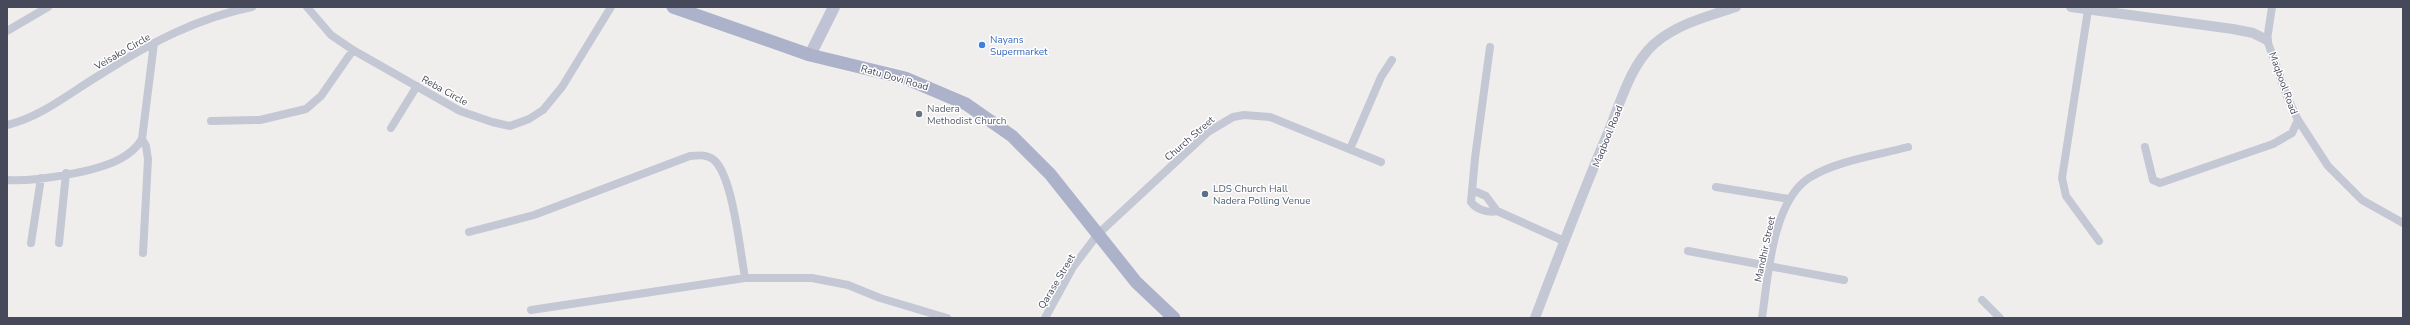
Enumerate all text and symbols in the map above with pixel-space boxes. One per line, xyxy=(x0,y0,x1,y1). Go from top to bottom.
street label: Veisako Circle xyxy=(91,30,153,74)
place label: Nayans Supermarket xyxy=(990,33,1048,59)
marker: Nayans Supermarket xyxy=(977,40,987,50)
street label: Maqbool Road xyxy=(2265,50,2301,117)
street label: Ratu Dovi Road xyxy=(859,62,930,94)
street label: Reba Circle xyxy=(419,72,470,109)
place label: Nadera Methodist Church xyxy=(927,102,1006,128)
street label: Maqbool Road xyxy=(1589,103,1627,169)
marker: Nadera Methodist Church xyxy=(914,109,924,119)
street label: Church Street xyxy=(1162,113,1218,164)
place label: LDS Church Hall Nadera Polling Venue xyxy=(1213,182,1311,208)
marker: LDS Church Hall Nadera Polling Venue xyxy=(1200,189,1210,199)
street label: Mandhir Street xyxy=(1751,215,1779,283)
street label: Qarase Street xyxy=(1035,251,1079,312)

